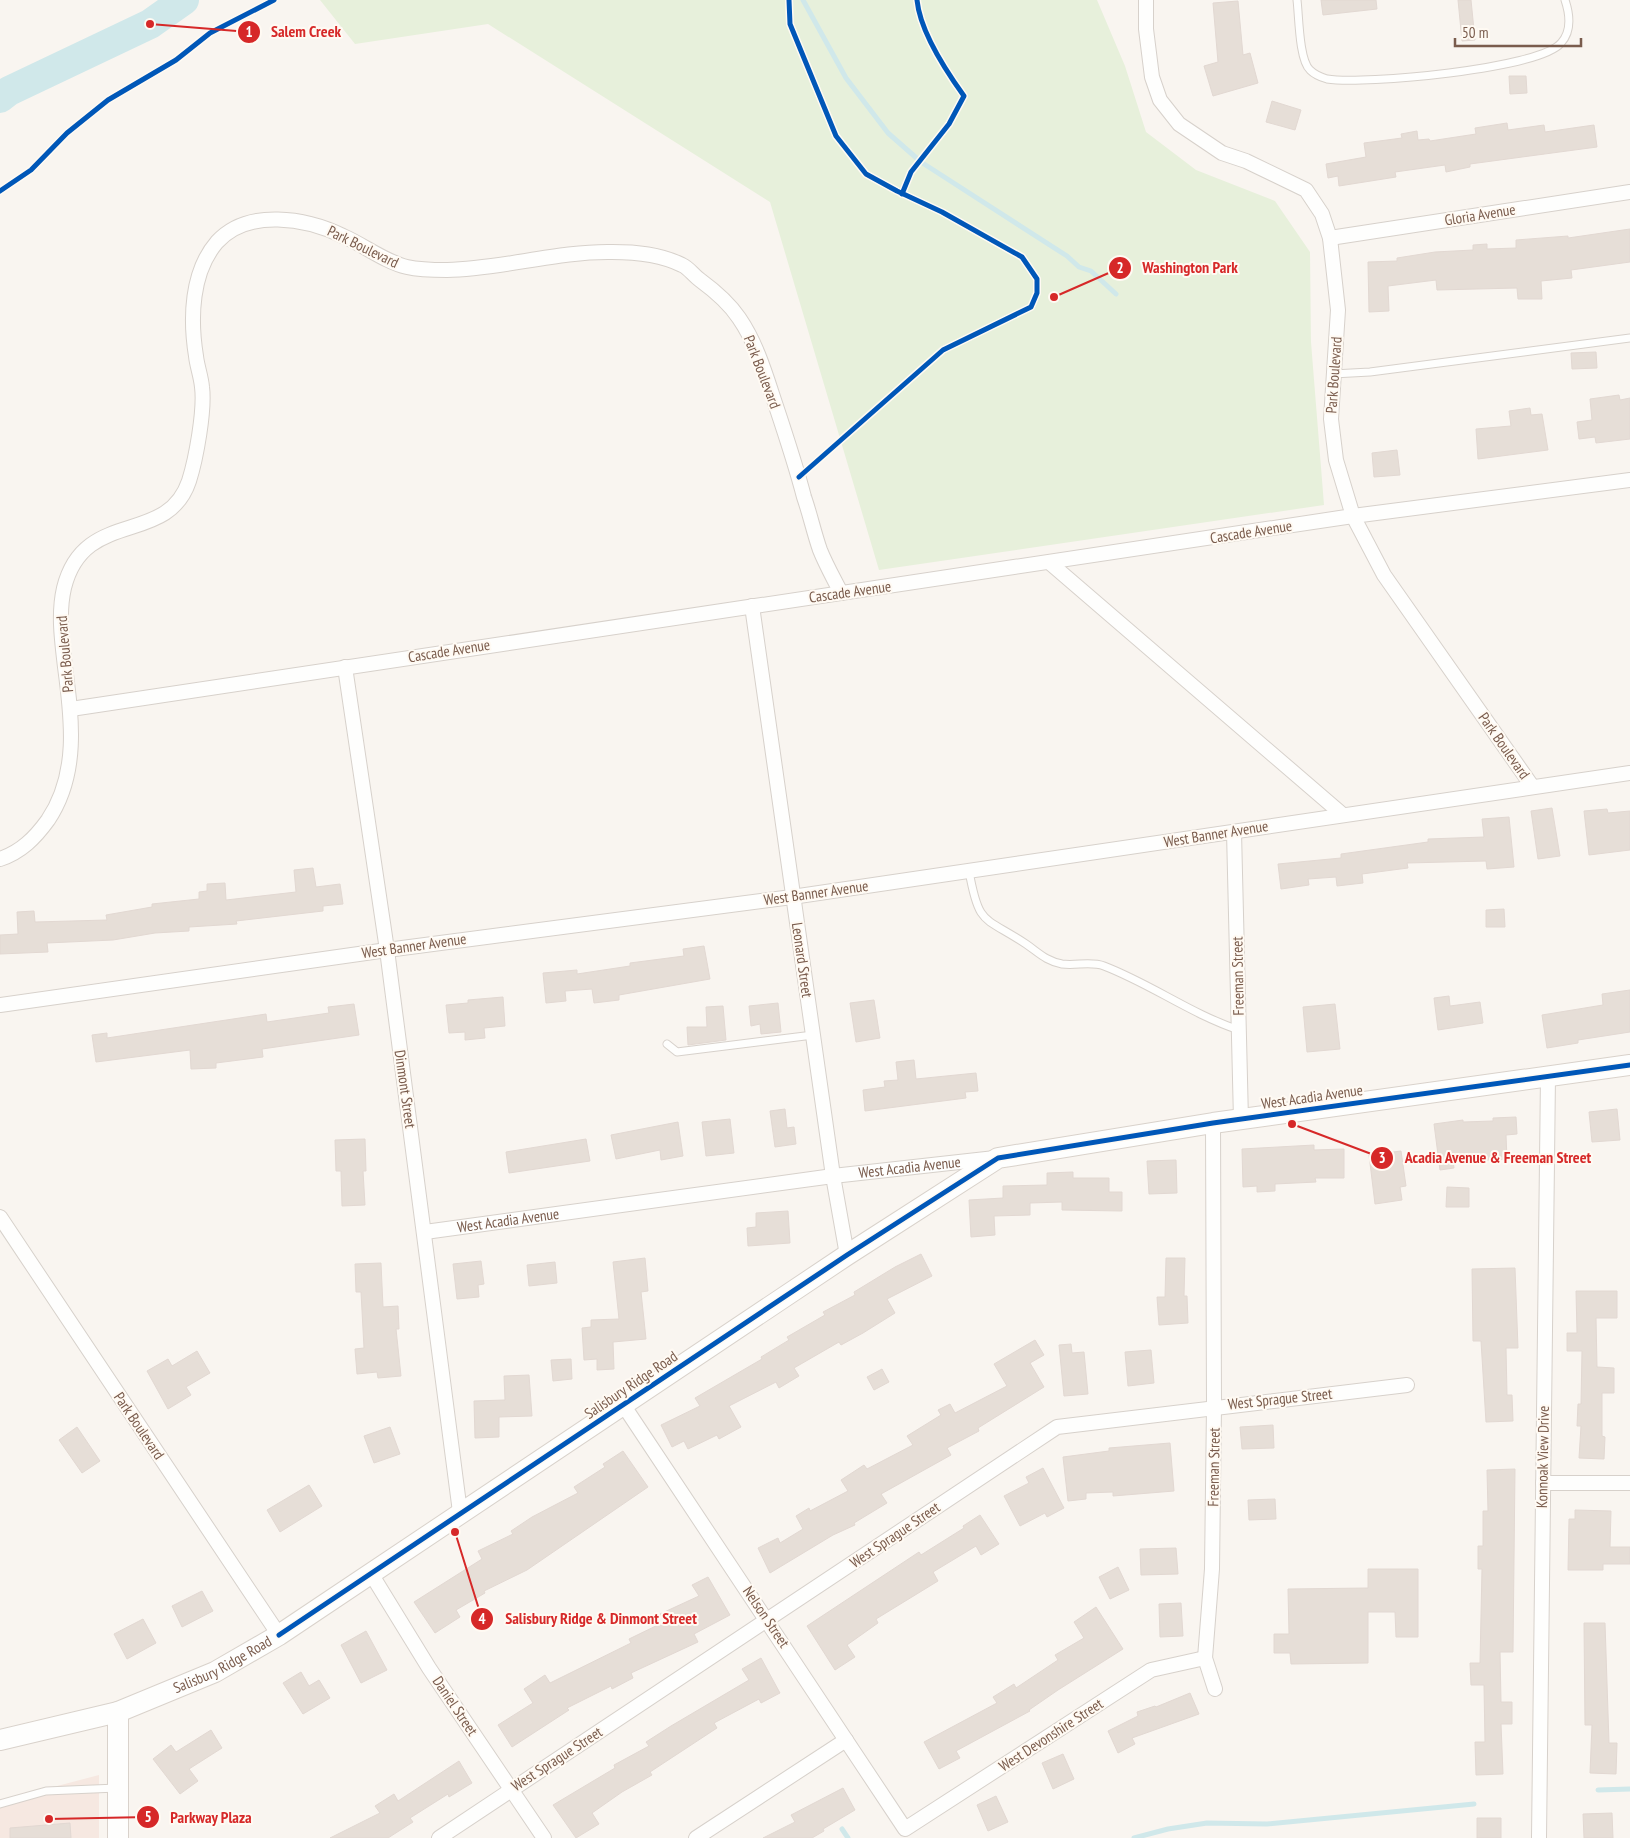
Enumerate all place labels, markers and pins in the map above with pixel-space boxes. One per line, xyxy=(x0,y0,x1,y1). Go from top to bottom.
callout: Salem Creek xyxy=(236,16,352,47)
callout: Washington Park xyxy=(1107,252,1248,283)
callout: Acadia Avenue & Freeman Street xyxy=(1370,1142,1602,1173)
callout: Salisbury Ridge & Dinmont Street xyxy=(470,1603,707,1634)
callout: Parkway Plaza xyxy=(135,1801,262,1832)

